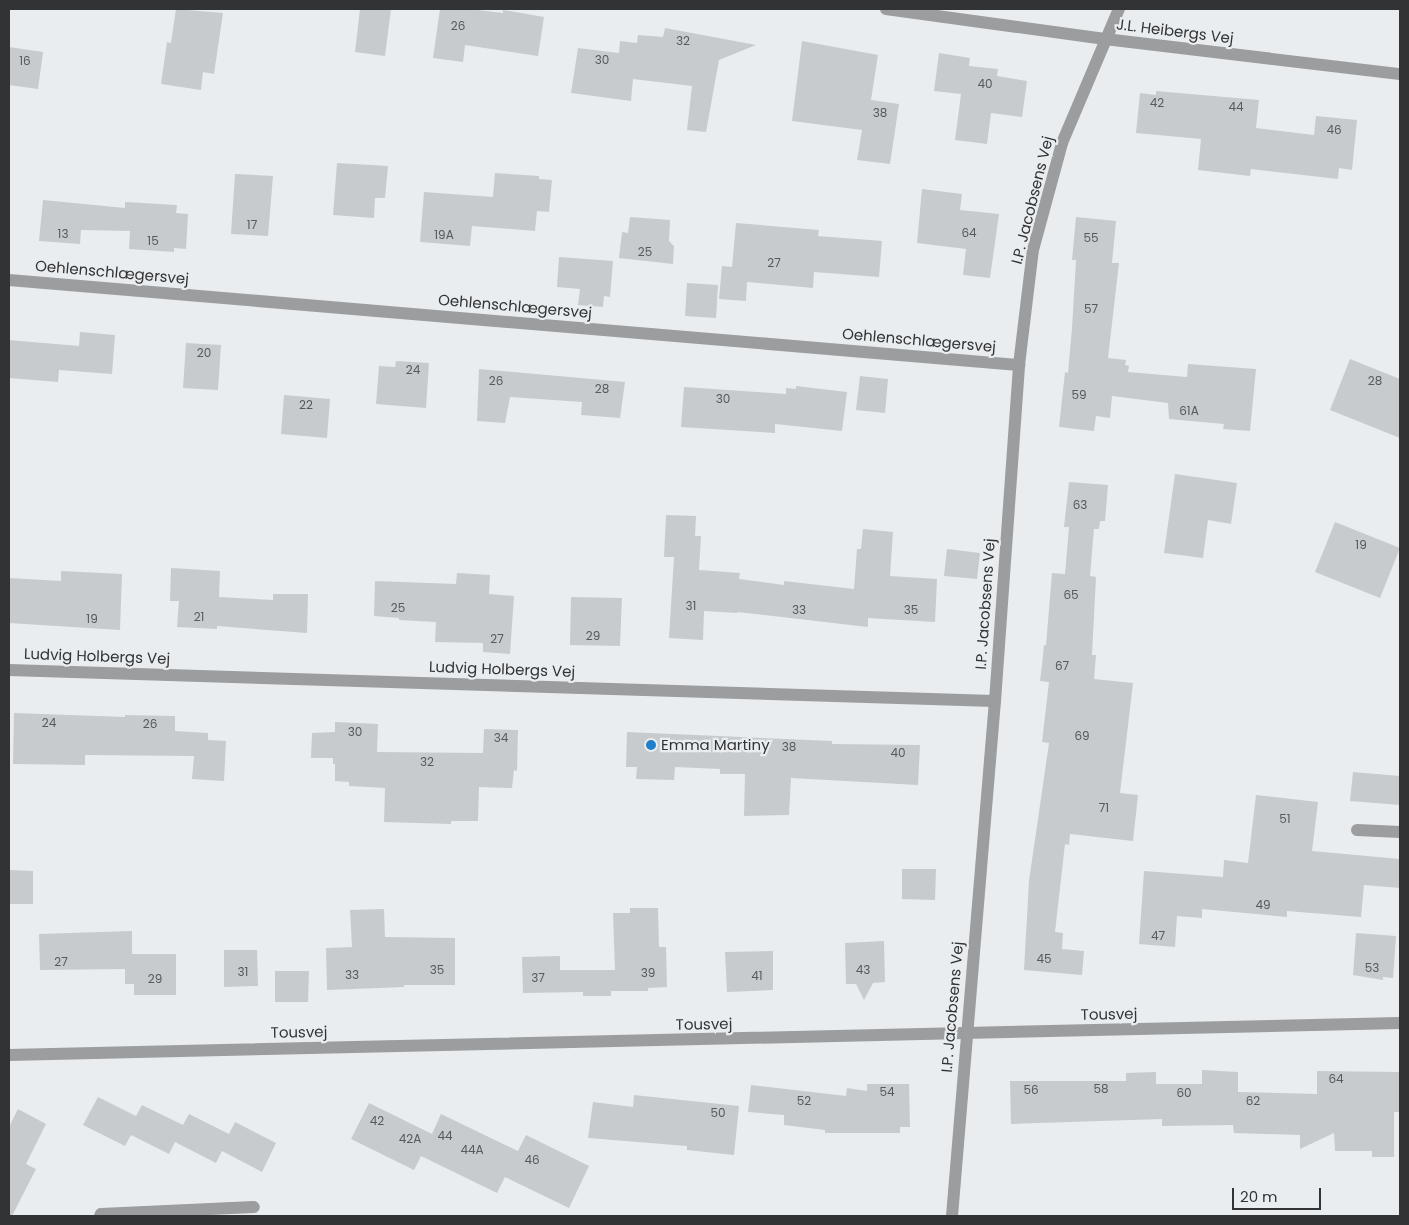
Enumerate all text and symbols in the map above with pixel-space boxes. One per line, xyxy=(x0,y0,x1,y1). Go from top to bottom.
street label: J.L. Heibergs Vej xyxy=(1115,15,1235,47)
house number: 26 xyxy=(451,19,465,33)
house number: 32 xyxy=(676,34,690,48)
house number: 30 xyxy=(595,53,609,67)
house number: 16 xyxy=(19,54,31,68)
house number: 40 xyxy=(977,77,993,91)
house number: 42 xyxy=(1150,96,1164,110)
house number: 44 xyxy=(1228,100,1244,114)
house number: 38 xyxy=(873,106,887,120)
house number: 46 xyxy=(1326,123,1342,137)
street label: I.P. Jacobsens Vej xyxy=(1007,134,1057,266)
house number: 17 xyxy=(247,218,257,232)
house number: 64 xyxy=(961,226,977,240)
house number: 13 xyxy=(58,227,68,241)
house number: 19A xyxy=(434,228,454,242)
house number: 55 xyxy=(1083,231,1099,245)
house number: 15 xyxy=(147,234,159,248)
house number: 25 xyxy=(638,245,652,259)
street label: Oehlenschlægersvej xyxy=(34,256,190,288)
house number: 27 xyxy=(767,256,781,270)
street label: Oehlenschlægersvej xyxy=(437,290,593,322)
house number: 57 xyxy=(1084,302,1098,316)
street label: Oehlenschlægersvej xyxy=(841,324,997,356)
house number: 20 xyxy=(197,346,211,360)
house number: 24 xyxy=(406,363,420,377)
house number: 26 xyxy=(489,374,503,388)
house number: 28 xyxy=(1368,374,1382,388)
house number: 28 xyxy=(595,382,609,396)
house number: 59 xyxy=(1071,388,1087,402)
house number: 30 xyxy=(716,392,730,406)
house number: 22 xyxy=(299,398,313,412)
house number: 61A xyxy=(1179,404,1199,418)
house number: 63 xyxy=(1073,498,1087,512)
street label: I.P. Jacobsens Vej xyxy=(971,538,999,670)
house number: 19 xyxy=(1355,538,1367,552)
house number: 65 xyxy=(1063,588,1079,602)
house number: 31 xyxy=(686,599,696,613)
house number: 25 xyxy=(391,601,405,615)
house number: 33 xyxy=(792,603,806,617)
house number: 35 xyxy=(904,603,918,617)
house number: 21 xyxy=(194,610,204,624)
house number: 19 xyxy=(86,612,98,626)
house number: 29 xyxy=(586,629,600,643)
house number: 27 xyxy=(490,632,504,646)
street label: Ludvig Holbergs Vej xyxy=(24,644,170,668)
street label: Ludvig Holbergs Vej xyxy=(429,657,575,681)
house number: 67 xyxy=(1055,659,1069,673)
house number: 24 xyxy=(42,716,56,730)
house number: 26 xyxy=(143,717,157,731)
house number: 30 xyxy=(348,725,362,739)
house number: 69 xyxy=(1074,729,1090,743)
house number: 34 xyxy=(494,731,508,745)
place label: Emma Martiny xyxy=(661,736,770,754)
marker: Emma Martiny xyxy=(645,739,657,751)
house number: 38 xyxy=(782,740,796,754)
house number: 40 xyxy=(890,746,906,760)
house number: 32 xyxy=(420,755,434,769)
house number: 71 xyxy=(1099,801,1109,815)
house number: 51 xyxy=(1279,812,1291,826)
house number: 49 xyxy=(1255,898,1271,912)
house number: 47 xyxy=(1151,929,1165,943)
street label: I.P. Jacobsens Vej xyxy=(937,941,967,1073)
house number: 45 xyxy=(1036,952,1052,966)
house number: 27 xyxy=(54,955,68,969)
house number: 53 xyxy=(1365,961,1379,975)
house number: 35 xyxy=(430,963,444,977)
house number: 43 xyxy=(856,963,870,977)
house number: 31 xyxy=(238,965,248,979)
house number: 39 xyxy=(641,966,655,980)
house number: 33 xyxy=(345,968,359,982)
house number: 41 xyxy=(751,969,763,983)
house number: 37 xyxy=(531,971,545,985)
house number: 29 xyxy=(148,972,162,986)
street label: Tousvej xyxy=(1081,1005,1137,1023)
street label: Tousvej xyxy=(676,1015,732,1033)
street label: Tousvej xyxy=(271,1023,327,1041)
house number: 64 xyxy=(1328,1072,1344,1086)
house number: 58 xyxy=(1093,1082,1109,1096)
house number: 56 xyxy=(1023,1083,1039,1097)
house number: 54 xyxy=(879,1085,895,1099)
house number: 60 xyxy=(1176,1086,1192,1100)
house number: 52 xyxy=(797,1094,811,1108)
house number: 62 xyxy=(1246,1094,1260,1108)
house number: 50 xyxy=(710,1106,726,1120)
house number: 42 xyxy=(370,1114,384,1128)
house number: 44 xyxy=(437,1129,453,1143)
house number: 42A xyxy=(399,1132,421,1146)
house number: 44A xyxy=(460,1143,484,1157)
house number: 46 xyxy=(524,1153,540,1167)
scale bar xyxy=(1234,1178,1323,1210)
text: 20 m xyxy=(1240,1186,1278,1207)

